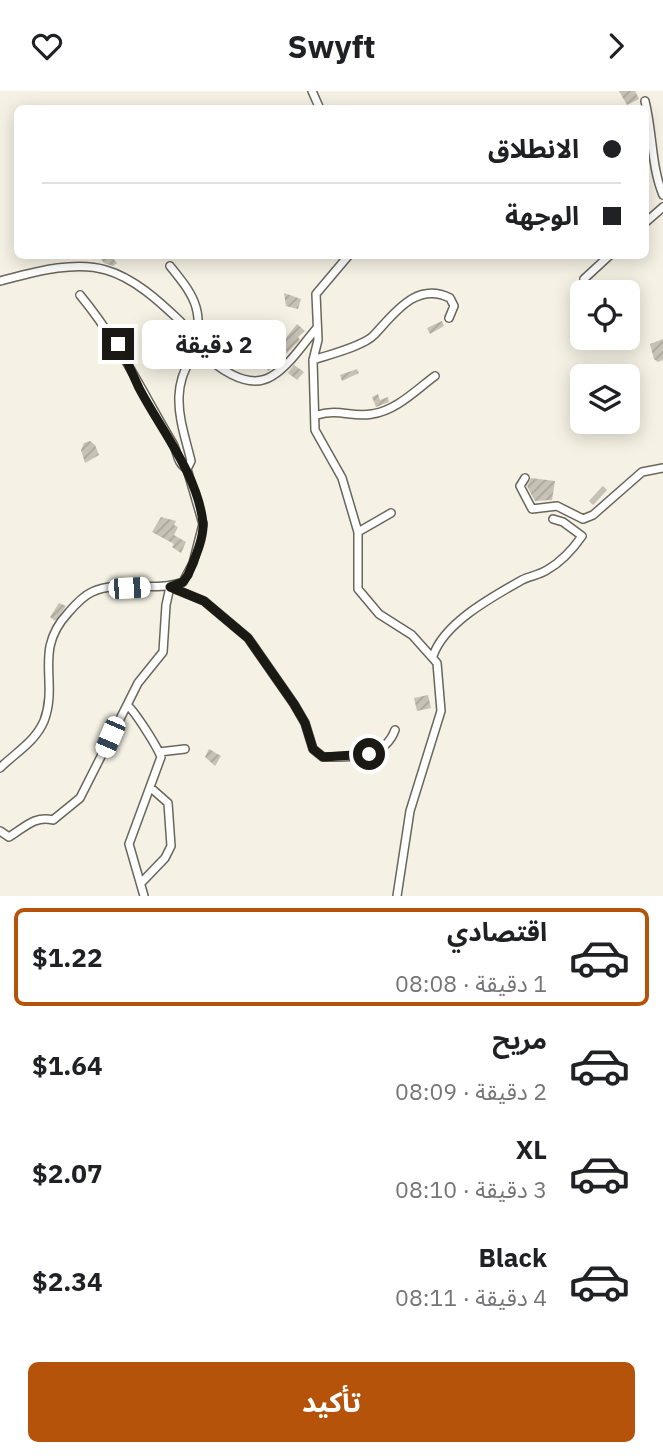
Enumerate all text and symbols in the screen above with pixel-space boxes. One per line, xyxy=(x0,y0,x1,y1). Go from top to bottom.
text: Swyft xyxy=(288,25,376,67)
icon: heart xyxy=(28,27,66,65)
icon: forward xyxy=(597,27,635,65)
text: الانطلاق xyxy=(488,131,579,165)
text: الوجهة xyxy=(505,198,579,232)
map controls xyxy=(570,280,640,434)
button: locate xyxy=(570,280,640,350)
callout: 2 دقيقة xyxy=(142,320,286,369)
route end xyxy=(102,328,134,360)
text: 2 دقيقة xyxy=(175,329,253,359)
button: layers xyxy=(570,364,640,434)
car xyxy=(108,576,151,600)
car xyxy=(93,714,128,760)
route start xyxy=(353,738,385,770)
text: اقتصادي xyxy=(447,914,547,948)
icon: car xyxy=(568,926,631,989)
text: $1.22 xyxy=(32,940,103,974)
text: 1 دقيقة · 08:08 xyxy=(395,968,547,998)
text: مريح xyxy=(492,1022,547,1056)
icon: car xyxy=(568,1034,631,1097)
text: $1.64 xyxy=(32,1048,103,1082)
text: 2 دقيقة · 08:09 xyxy=(395,1076,547,1106)
text: XL xyxy=(516,1132,547,1166)
icon: car xyxy=(568,1142,631,1205)
text: $2.07 xyxy=(32,1156,103,1190)
text: 3 دقيقة · 08:10 xyxy=(395,1174,547,1204)
text: Black xyxy=(479,1240,547,1274)
icon: car xyxy=(568,1250,631,1313)
text: $2.34 xyxy=(32,1264,103,1298)
text: 4 دقيقة · 08:11 xyxy=(395,1282,547,1312)
button: تأكيد xyxy=(28,1362,635,1442)

